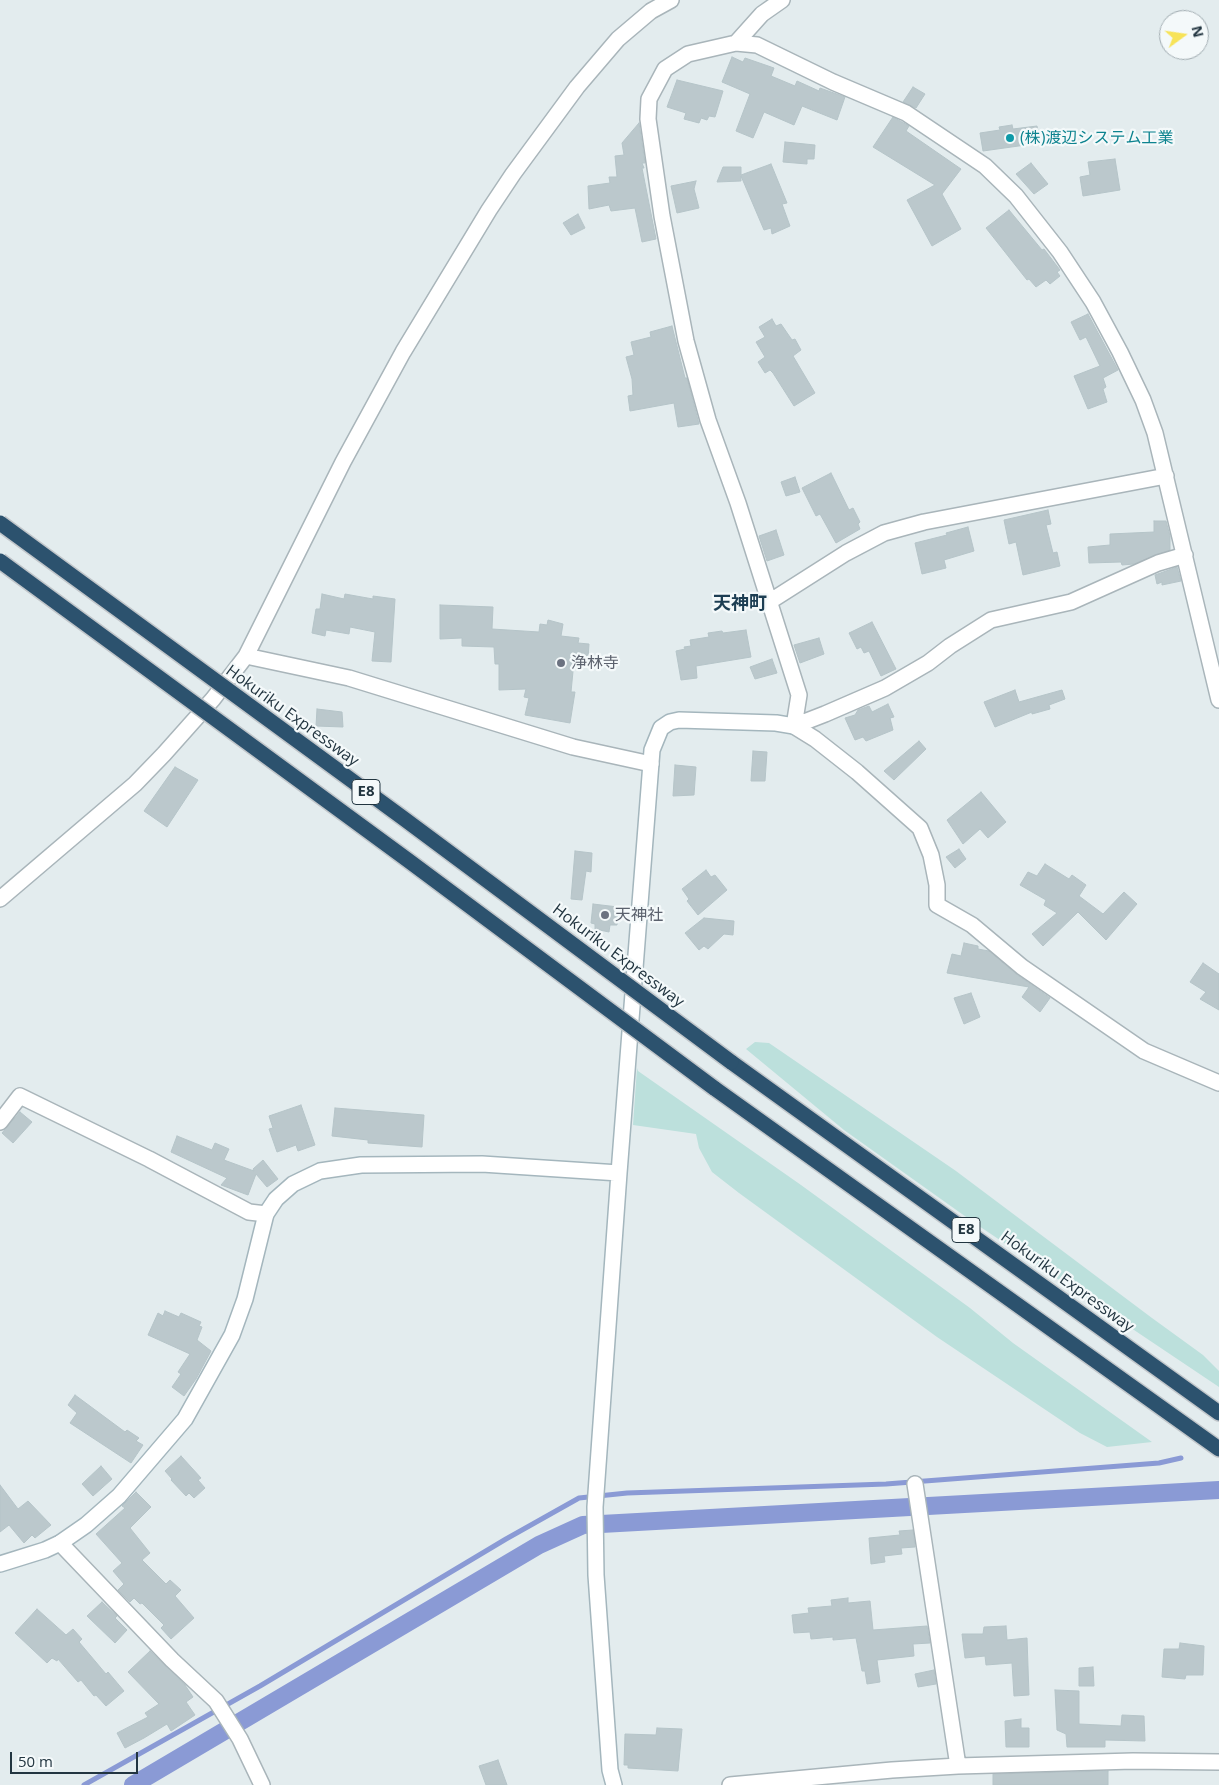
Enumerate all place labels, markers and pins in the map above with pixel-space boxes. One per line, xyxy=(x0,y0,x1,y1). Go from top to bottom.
place label: (株)渡辺システム工業 xyxy=(1020,128,1173,148)
marker: (株)渡辺システム工業 xyxy=(1004,132,1016,144)
place label: 浄林寺 xyxy=(571,653,619,673)
marker: 浄林寺 xyxy=(555,657,567,669)
place label: 天神社 xyxy=(615,905,663,925)
marker: 天神社 xyxy=(599,909,611,921)

